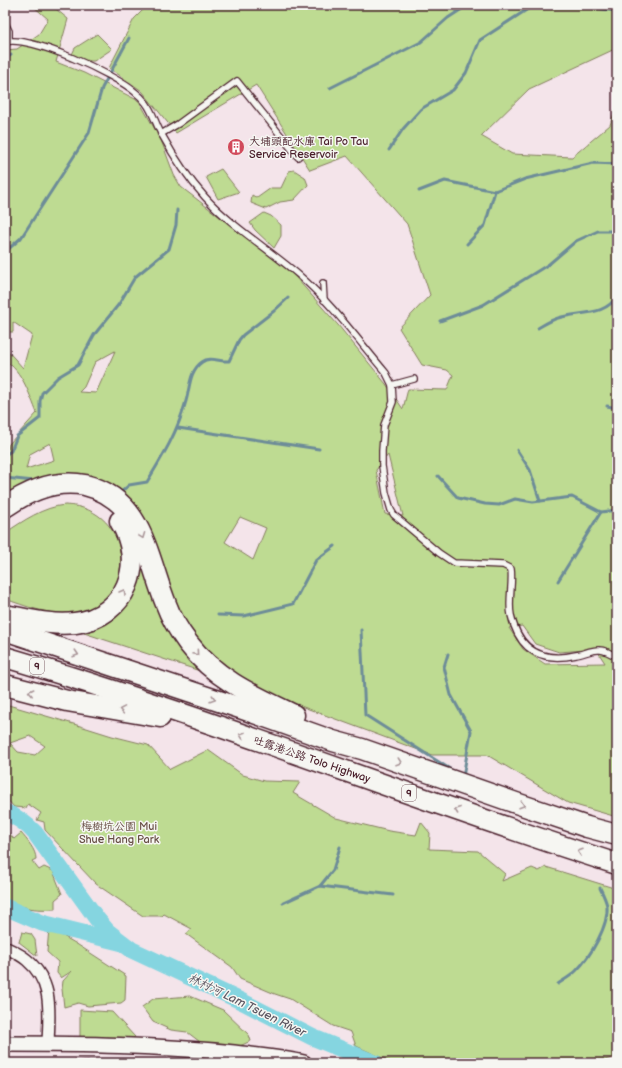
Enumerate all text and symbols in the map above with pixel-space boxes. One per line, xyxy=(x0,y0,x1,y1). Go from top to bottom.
place label: 大埔頭配水庫 Tai Po Tau Service Reservoir xyxy=(249,135,368,161)
building icon: 大埔頭配水庫 Tai Po Tau Service Reservoir xyxy=(226,137,246,157)
one-way arrow xyxy=(138,533,146,540)
one-way arrow xyxy=(119,589,126,596)
one-way arrow xyxy=(192,648,199,656)
one-way arrow xyxy=(72,649,79,658)
road number: 9 xyxy=(30,658,44,674)
one-way arrow xyxy=(27,688,34,696)
one-way arrow xyxy=(209,694,216,703)
one-way arrow xyxy=(119,707,125,715)
one-way arrow xyxy=(238,731,245,739)
street label: 吐露港公路 Tolo Highway xyxy=(252,733,372,786)
one-way arrow xyxy=(396,758,403,766)
road number: 9 xyxy=(402,785,416,801)
one-way arrow xyxy=(518,800,525,809)
one-way arrow xyxy=(453,806,460,815)
park label: 梅樹坑公園 Mui Shue Hang Park xyxy=(79,820,160,846)
one-way arrow xyxy=(576,848,583,857)
water label: 林村河 Lam Tsuen River xyxy=(185,970,310,1041)

